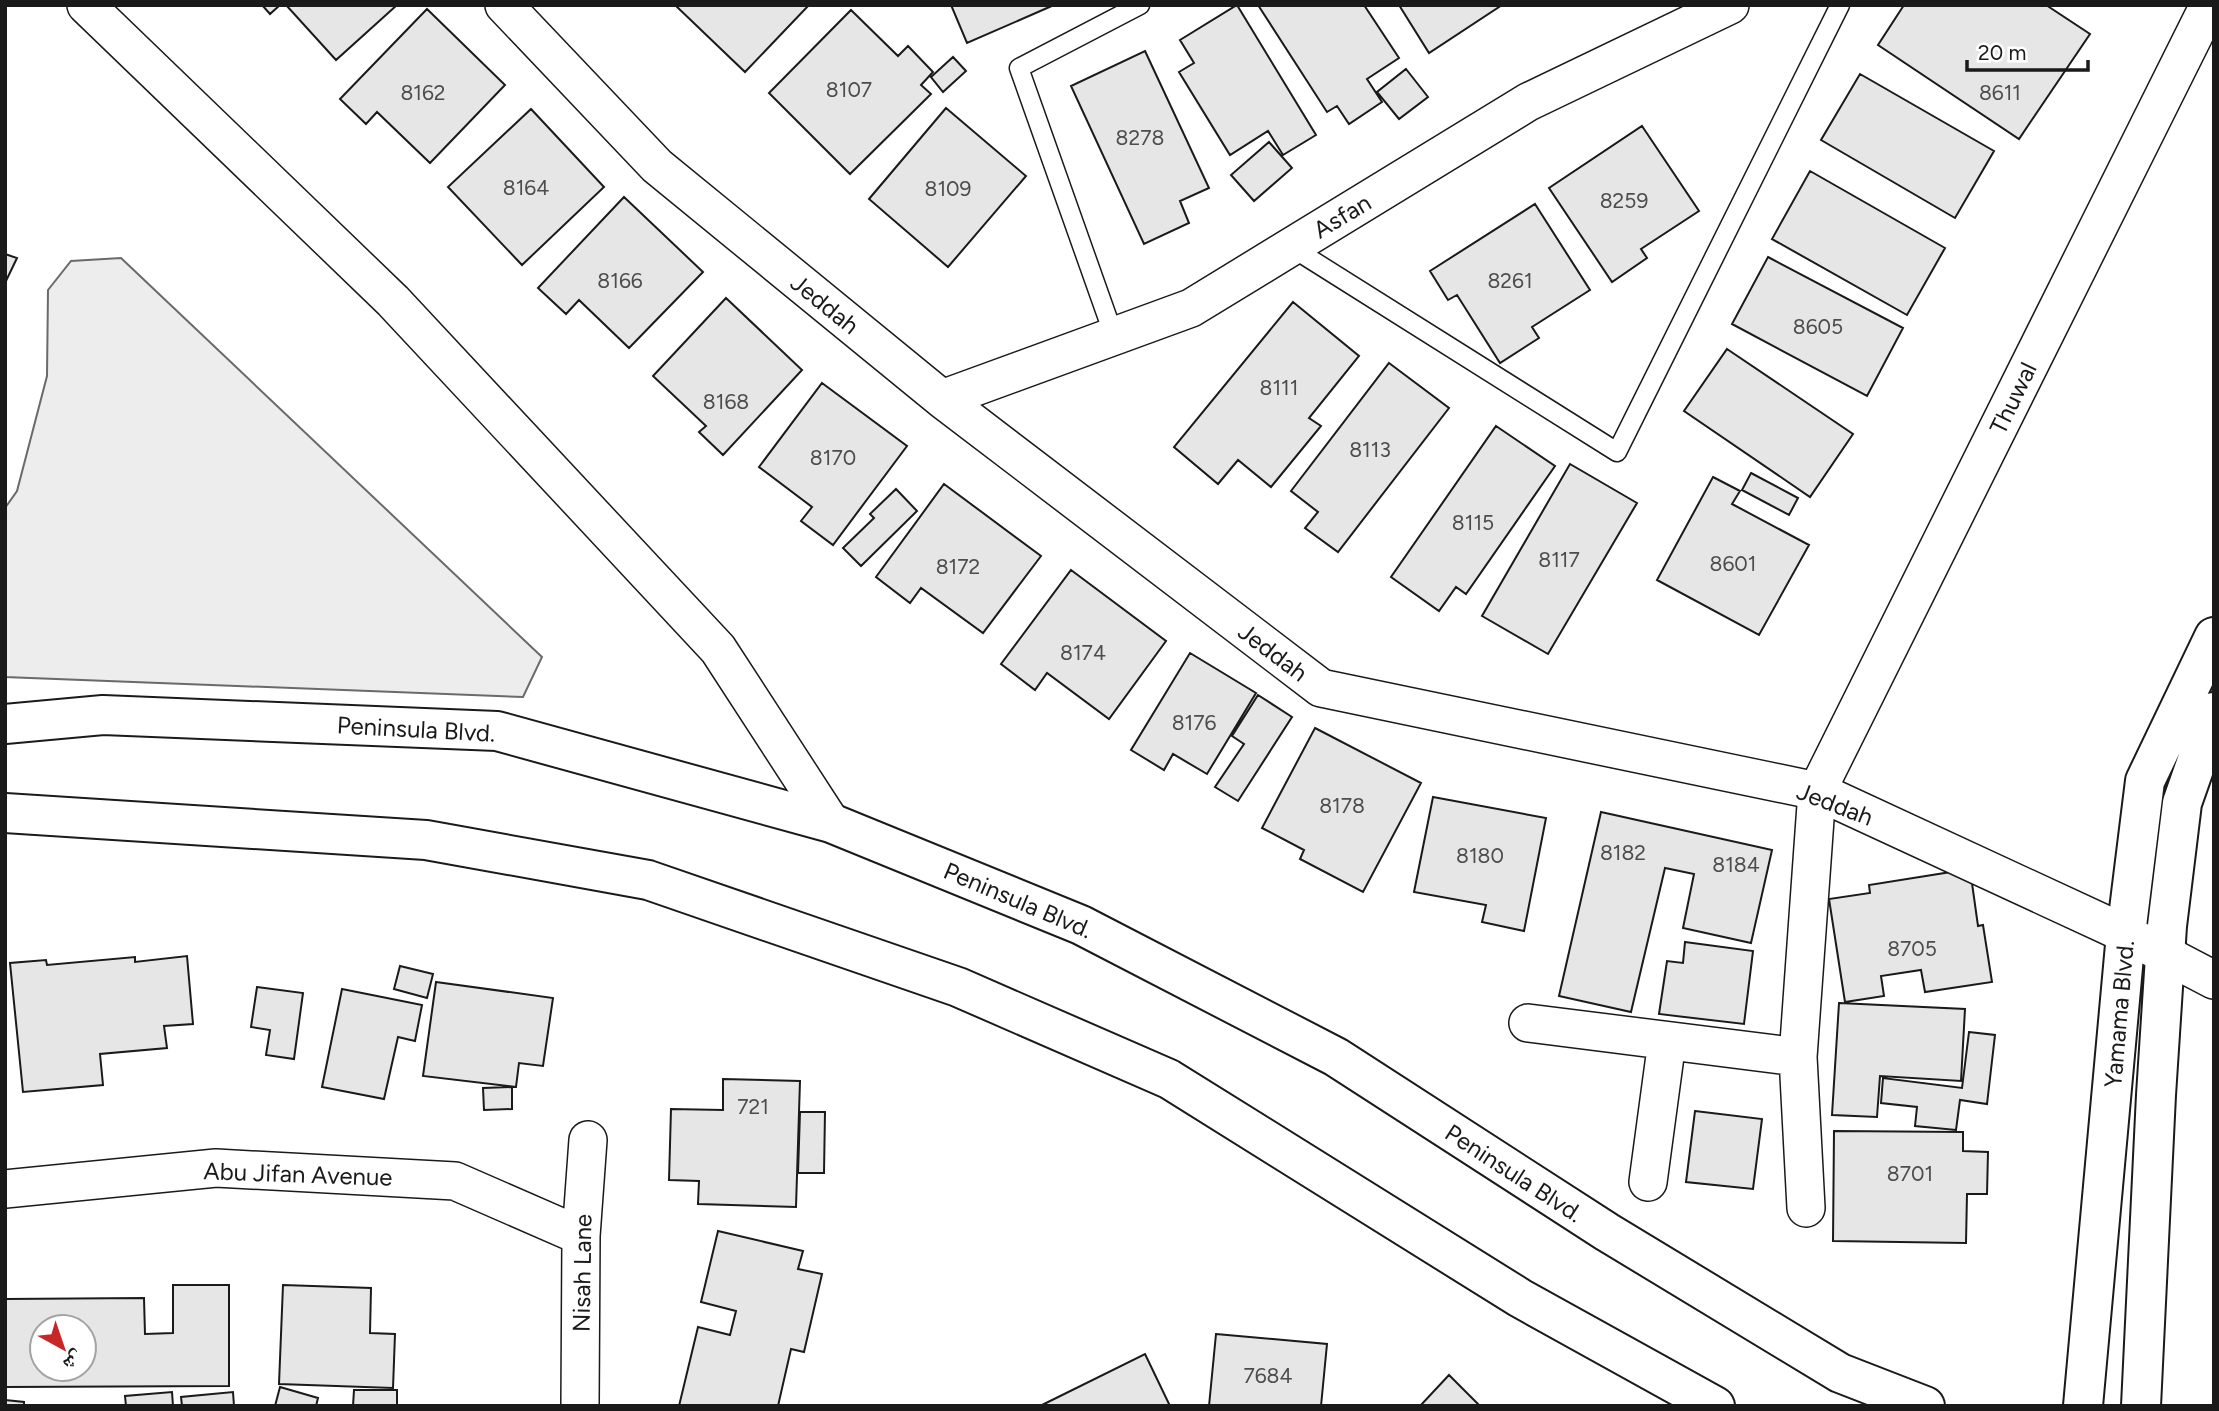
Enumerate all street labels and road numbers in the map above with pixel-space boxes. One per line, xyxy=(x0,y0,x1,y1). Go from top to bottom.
street label: Asfan xyxy=(1308,188,1376,244)
street label: Jeddah xyxy=(785,268,865,340)
street label: Thuwal xyxy=(1983,357,2043,439)
street label: Jeddah xyxy=(1233,617,1313,687)
street label: Peninsula Blvd. xyxy=(336,710,496,748)
street label: Jeddah xyxy=(1793,776,1877,832)
street label: Peninsula Blvd. xyxy=(939,856,1097,944)
street label: Yamama Blvd. xyxy=(2098,939,2140,1089)
street label: Peninsula Blvd. xyxy=(1440,1118,1588,1228)
street label: Abu Jifan Avenue xyxy=(203,1156,393,1192)
street label: Nisah Lane xyxy=(566,1214,598,1332)

